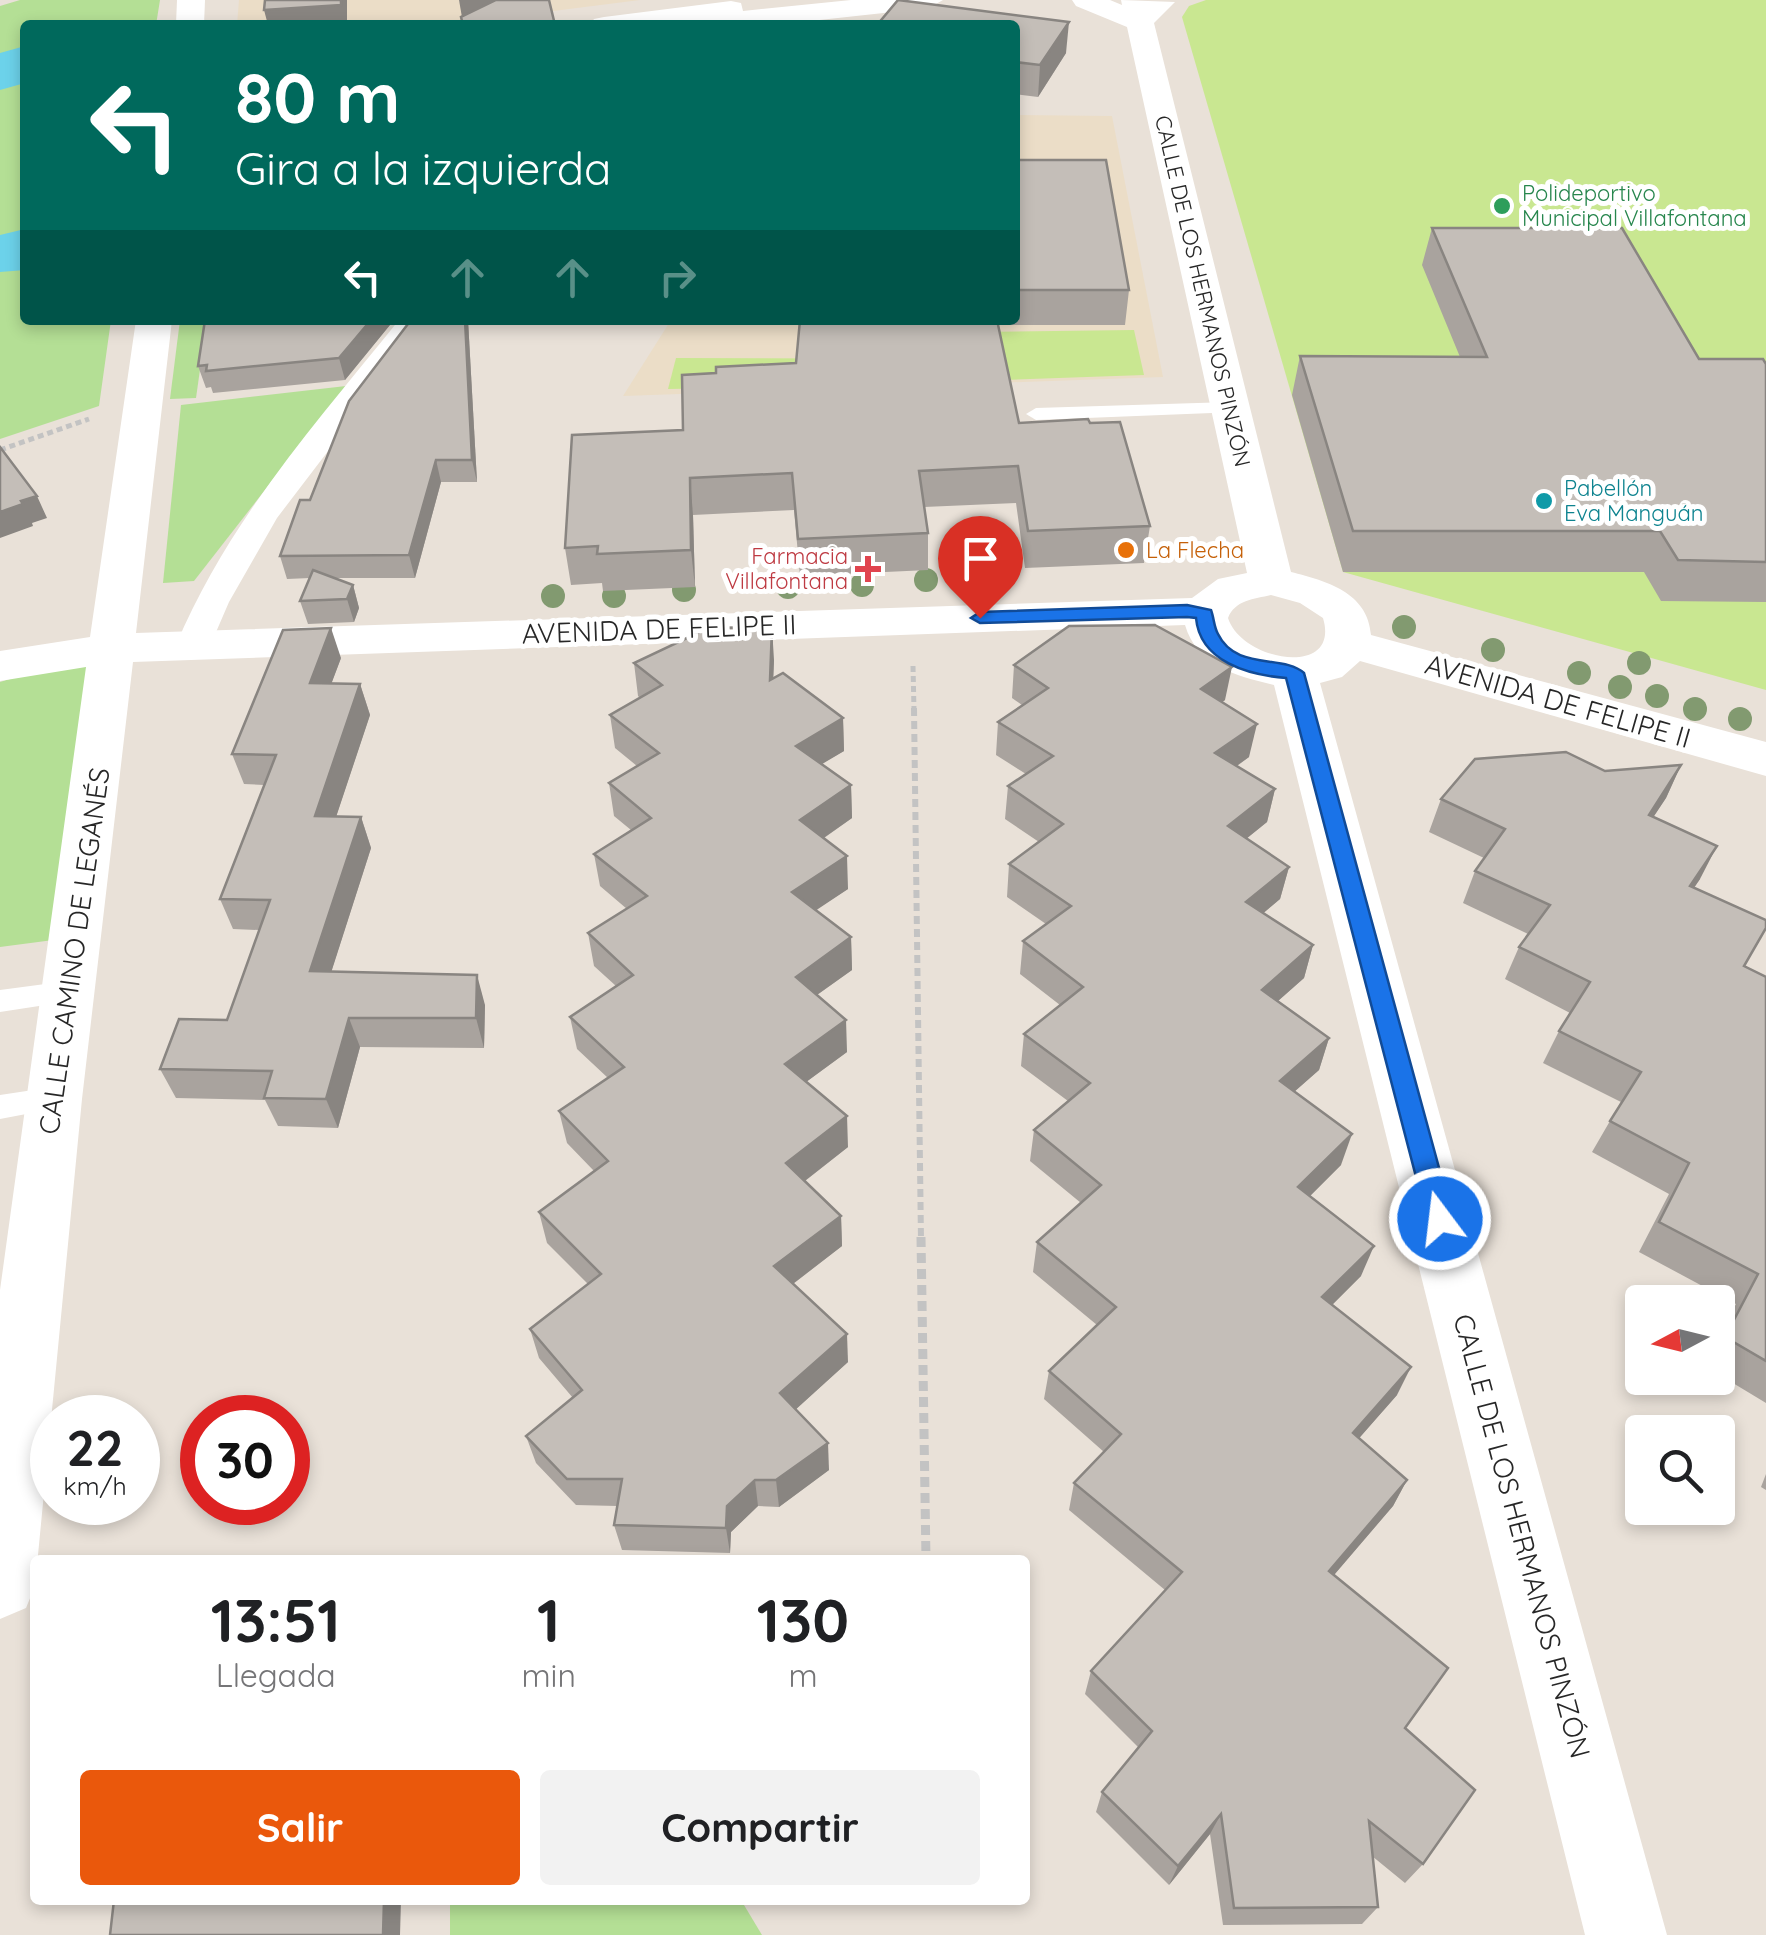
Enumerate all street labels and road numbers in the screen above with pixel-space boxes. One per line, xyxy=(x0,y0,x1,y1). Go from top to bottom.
street label: CALLE DE LOS HERMANOS PINZÓN xyxy=(1149,112,1257,470)
street label: AVENIDA DE FELIPE II xyxy=(521,606,797,651)
street label: AVENIDA DE FELIPE II xyxy=(1421,646,1695,755)
street label: CALLE CAMINO DE LEGANÉS xyxy=(30,765,117,1136)
street label: CALLE DE LOS HERMANOS PINZÓN xyxy=(1446,1310,1599,1762)

